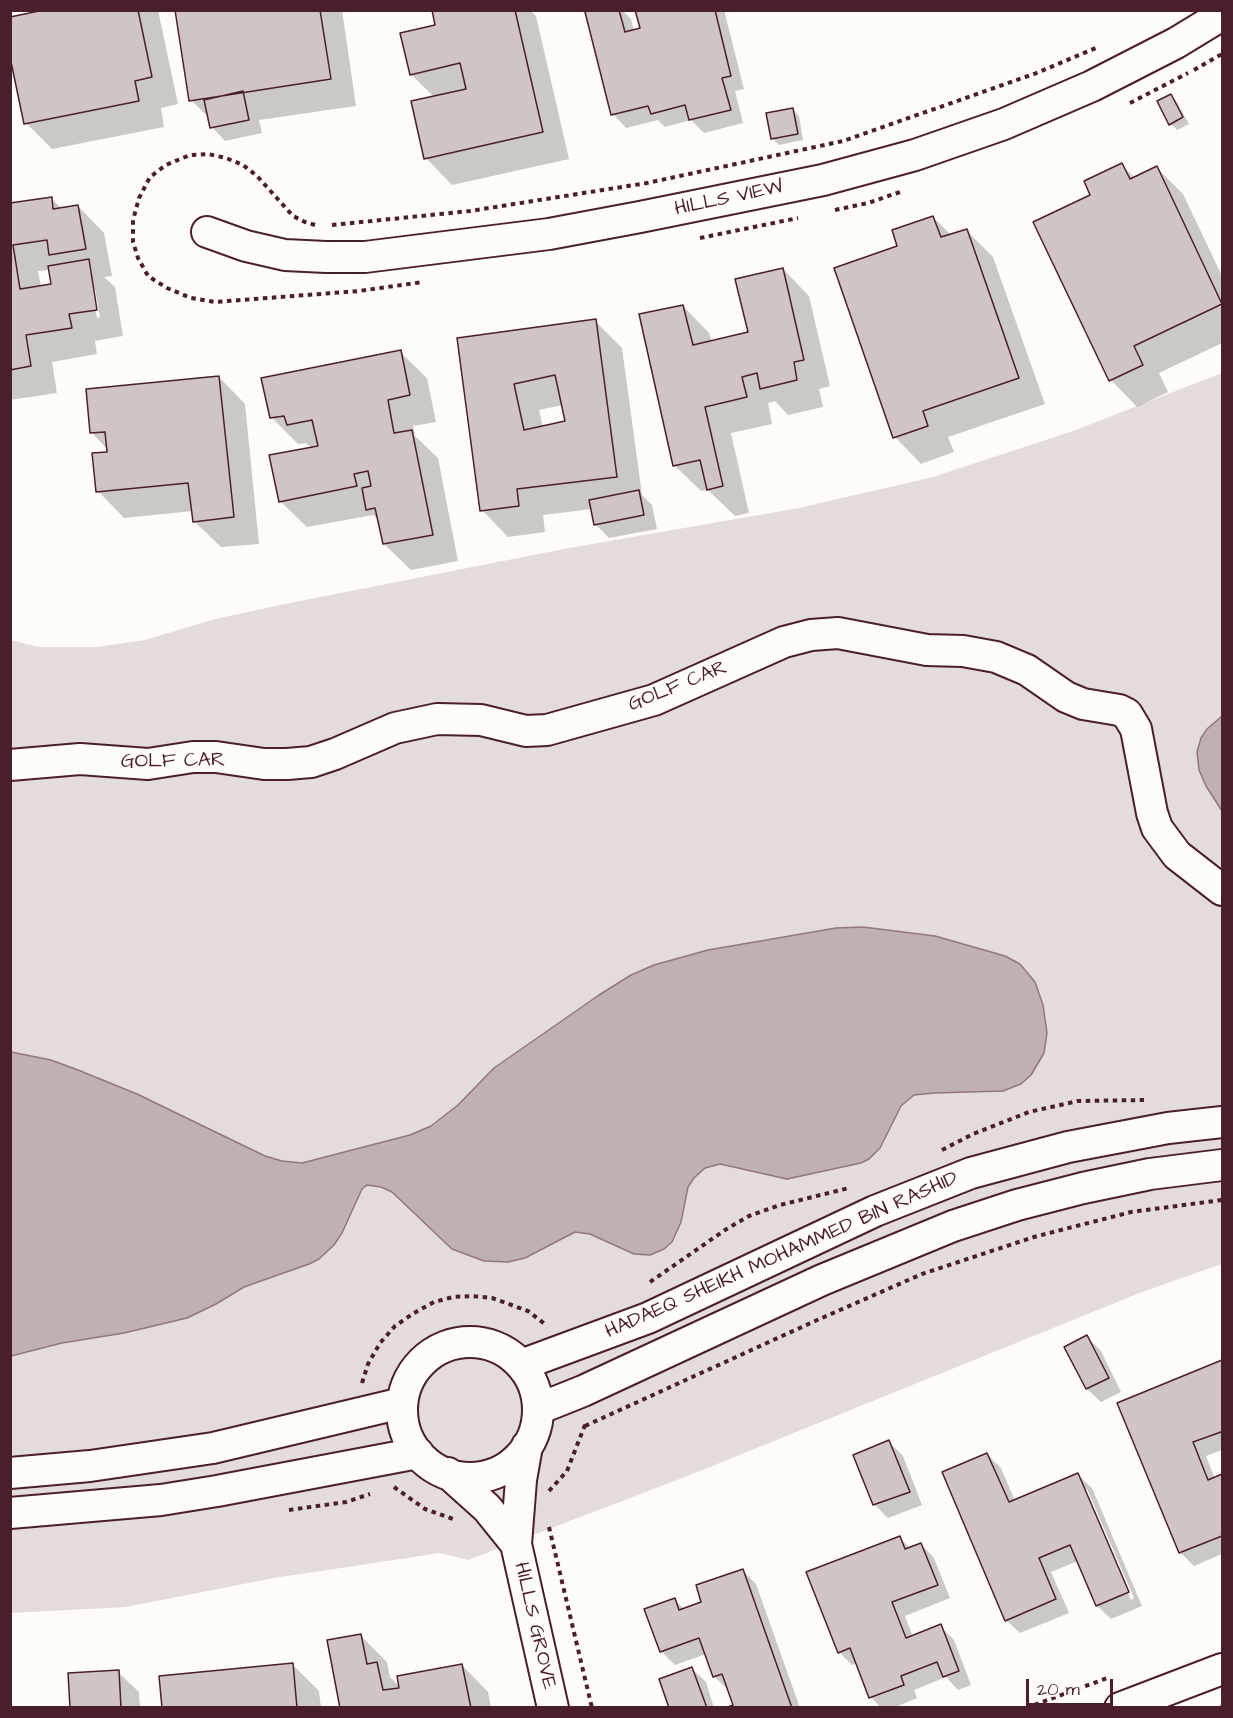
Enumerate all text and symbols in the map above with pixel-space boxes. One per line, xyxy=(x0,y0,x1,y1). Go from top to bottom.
street label: HILLS VIEW xyxy=(673,176,785,222)
street label: GOLF CAR xyxy=(625,656,731,718)
street label: GOLF CAR xyxy=(121,749,225,775)
street label: HADAEQ SHEIKH MOHAMMED BIN RASHID xyxy=(602,1167,962,1345)
street label: HILLS GROVE xyxy=(508,1560,560,1692)
scale bar xyxy=(1029,1667,1116,1705)
text: 20 m xyxy=(1037,1677,1080,1702)

